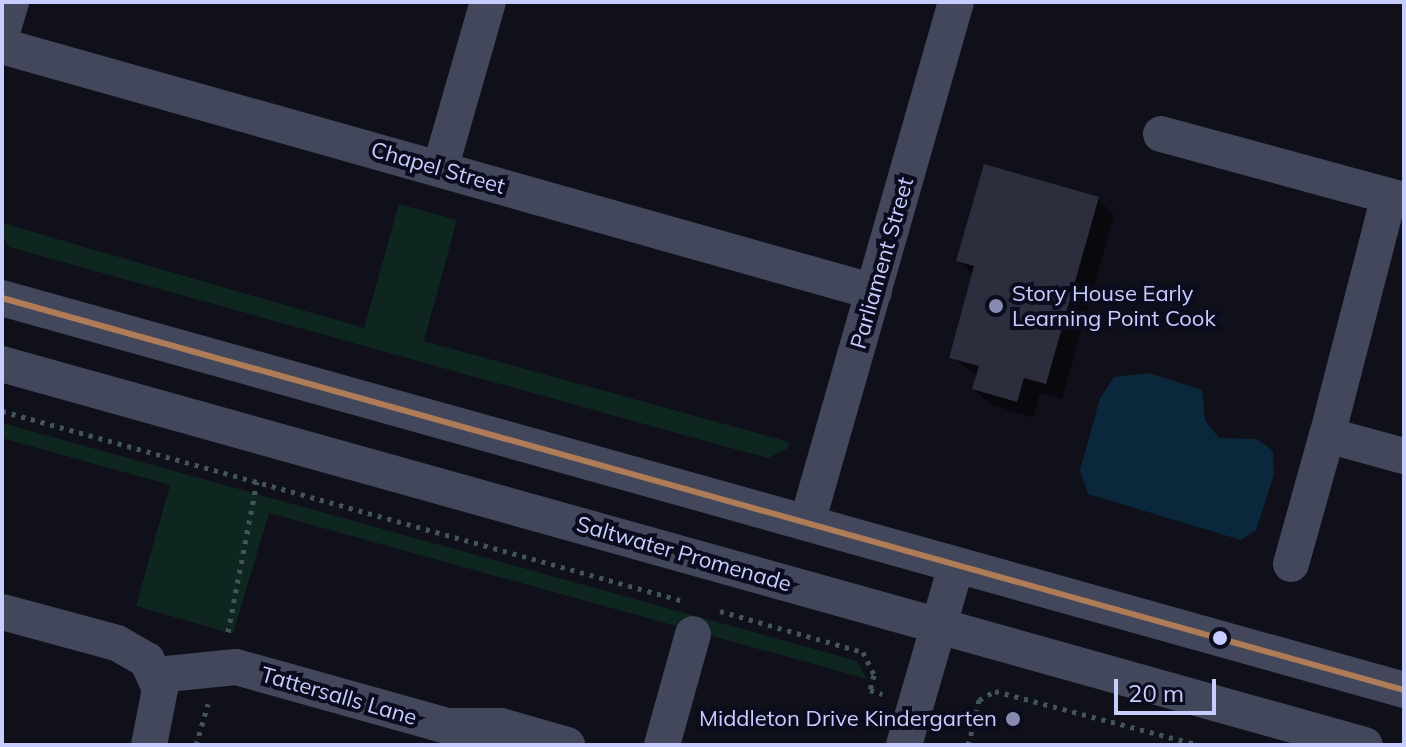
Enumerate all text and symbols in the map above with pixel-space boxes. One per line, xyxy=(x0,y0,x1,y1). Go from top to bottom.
street label: Chapel Street xyxy=(368,136,508,200)
street label: Parliament Street xyxy=(845,174,919,352)
place label: Story House Early Learning Point Cook xyxy=(1012,280,1216,332)
marker: Story House Early Learning Point Cook xyxy=(987,297,1005,315)
street label: Saltwater Promenade xyxy=(573,511,795,597)
unlabelled marker xyxy=(1212,630,1228,646)
street label: Tattersalls Lane xyxy=(258,661,420,731)
scale bar xyxy=(1118,663,1220,713)
text: 20 m xyxy=(1128,678,1184,708)
place label: Middleton Drive Kindergarten xyxy=(699,706,997,732)
marker: Middleton Drive Kindergarten xyxy=(1004,710,1022,728)

